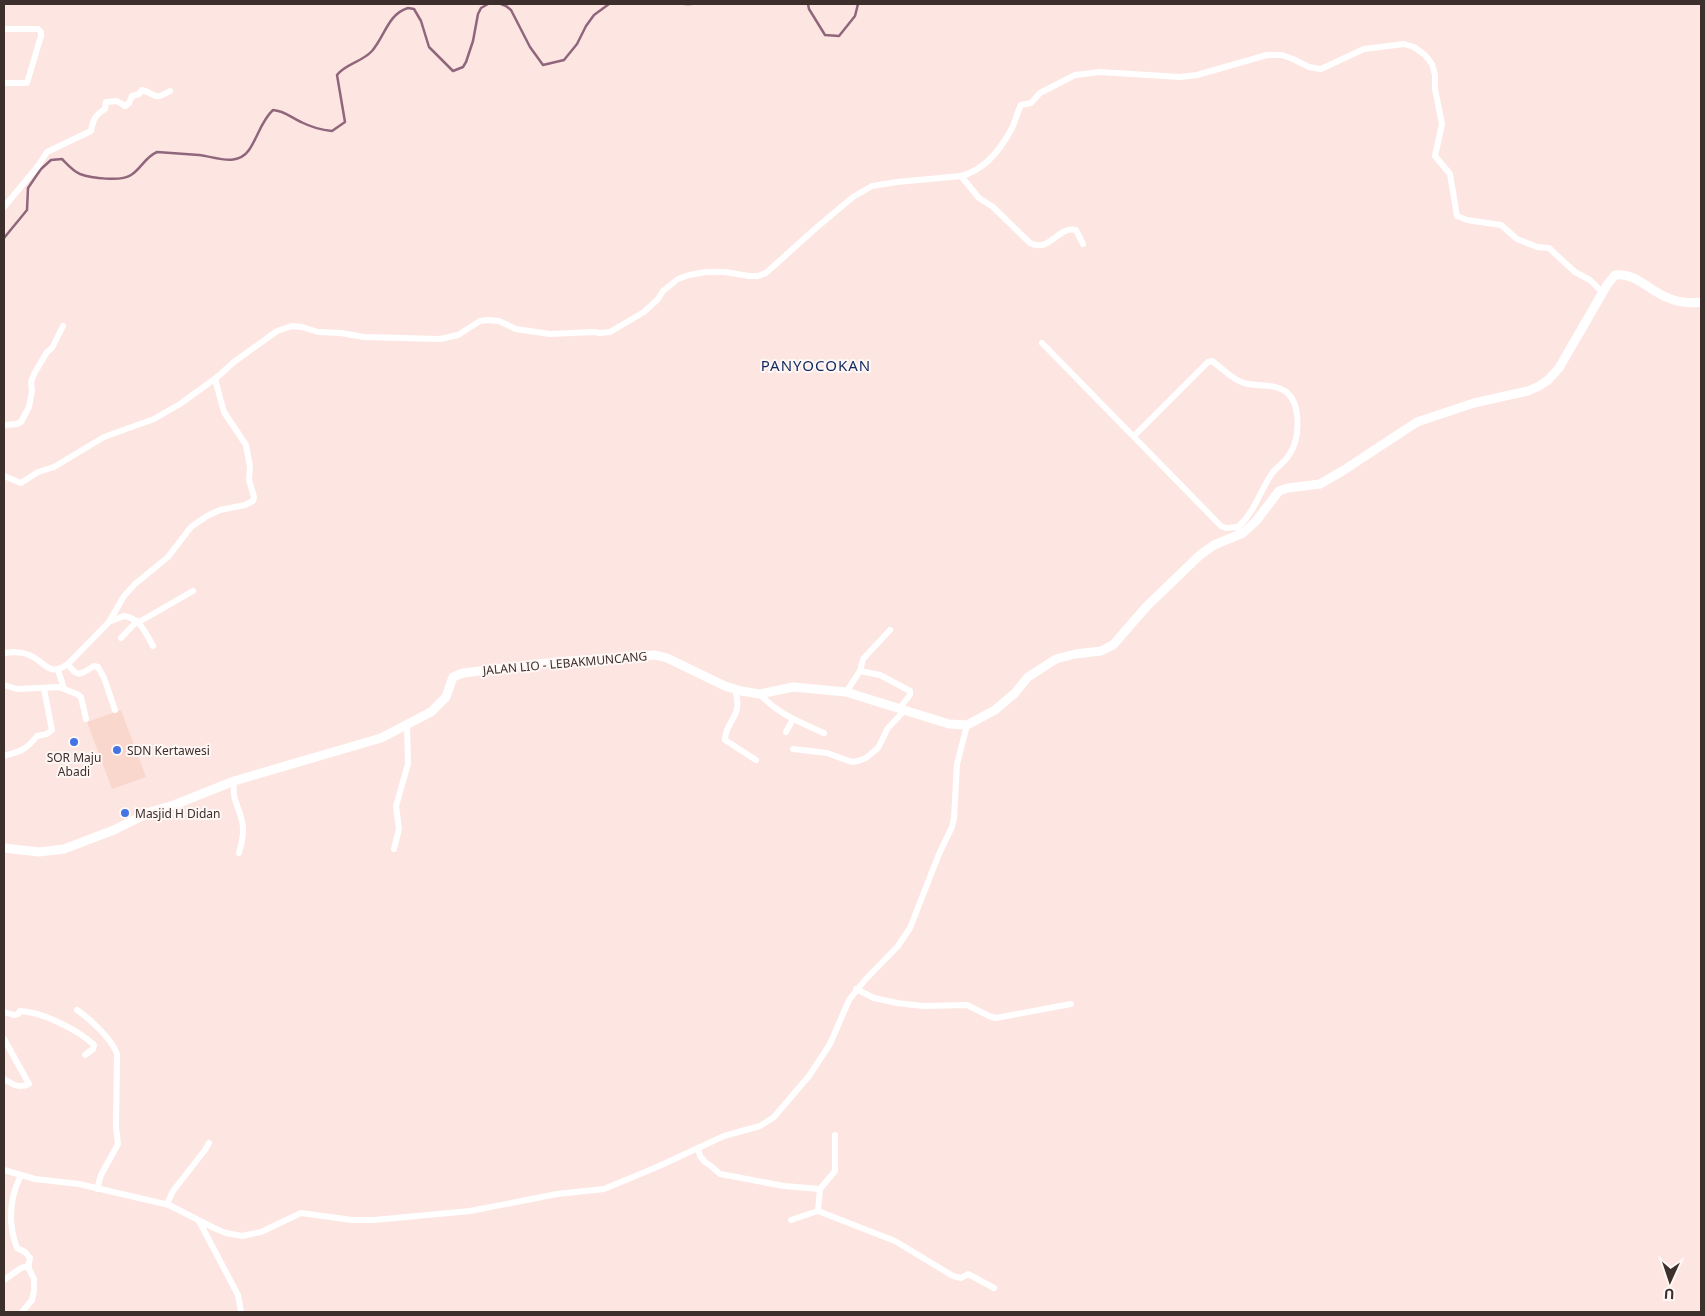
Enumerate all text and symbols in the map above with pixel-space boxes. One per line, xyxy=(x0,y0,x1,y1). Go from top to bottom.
district label: PANYOCOKAN xyxy=(761,355,871,375)
street label: JALAN LIO - LEBAKMUNCANG xyxy=(481,647,648,679)
marker: SOR Maju Abadi xyxy=(68,736,80,748)
place label: SDN Kertawesi xyxy=(127,742,210,759)
marker: SDN Kertawesi xyxy=(111,744,123,756)
place label: SOR Maju Abadi xyxy=(47,749,101,780)
place label: Masjid H Didan xyxy=(135,805,220,822)
marker: Masjid H Didan xyxy=(119,807,131,819)
north arrow xyxy=(1645,1256,1695,1306)
text: U xyxy=(1664,1285,1675,1304)

